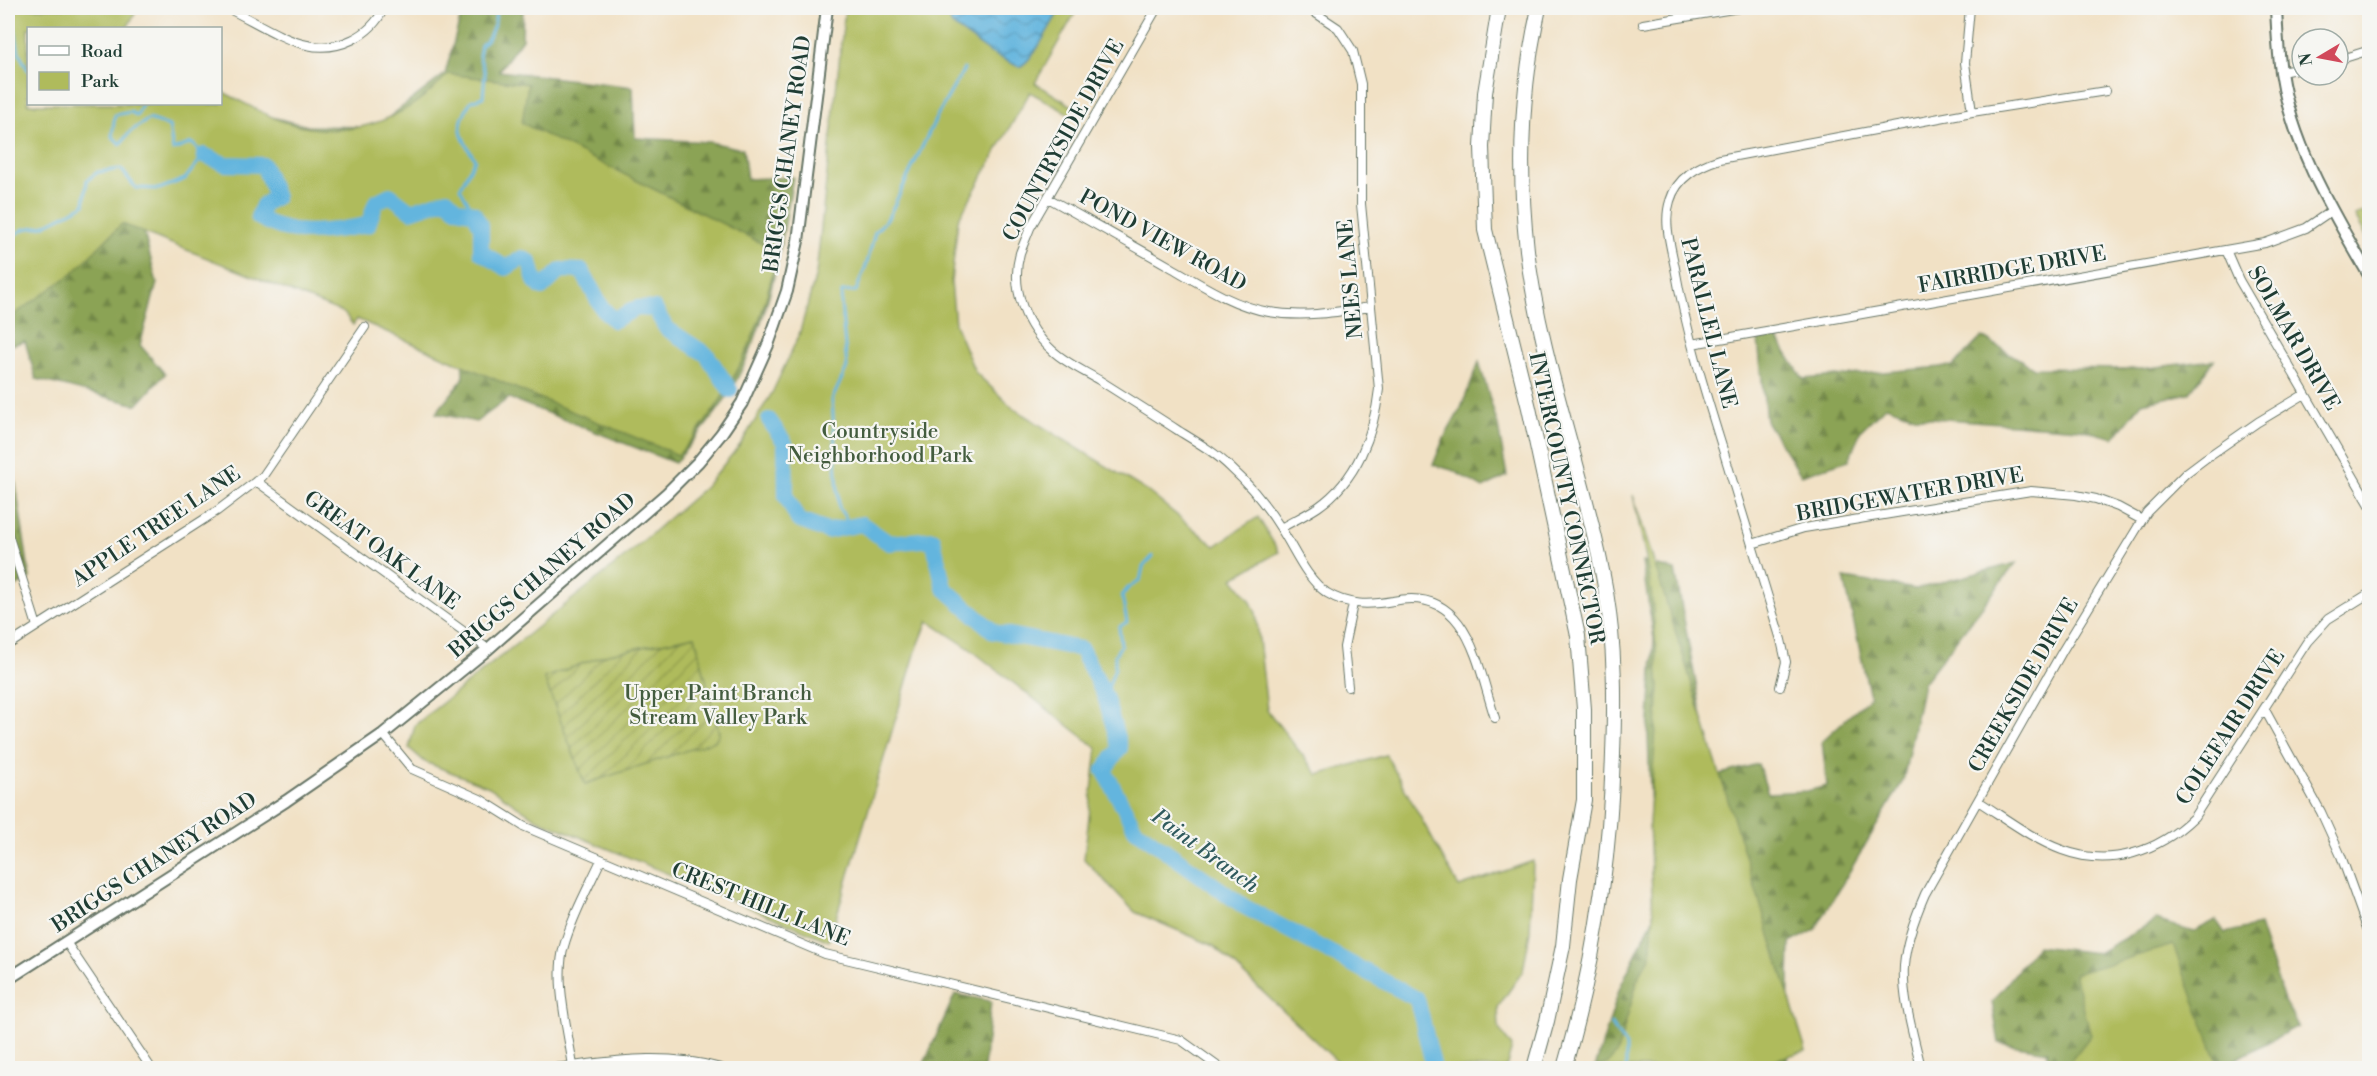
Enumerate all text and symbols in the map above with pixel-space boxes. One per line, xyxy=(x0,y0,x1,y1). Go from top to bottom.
legend xyxy=(27,27,222,105)
north arrow xyxy=(2290,27,2350,87)
street label: BRIGGS CHANEY ROAD xyxy=(758,34,818,275)
street label: COUNTRYSIDE DRIVE xyxy=(997,35,1130,246)
text: Road xyxy=(81,40,124,63)
text: N xyxy=(2295,51,2317,67)
text: Park xyxy=(81,70,120,93)
street label: POND VIEW ROAD xyxy=(1074,184,1251,298)
street label: NEES LANE xyxy=(1333,218,1369,340)
street label: PARALLEL LANE xyxy=(1674,235,1742,411)
street label: FAIRRIDGE DRIVE xyxy=(1916,241,2108,299)
street label: SOLMAR DRIVE xyxy=(2241,262,2345,415)
street label: INTERCOUNTY CONNECTOR xyxy=(1522,350,1610,647)
park label: Countryside Neighborhood Park xyxy=(788,419,973,469)
street label: APPLE TREE LANE xyxy=(66,461,246,593)
street label: BRIDGEWATER DRIVE xyxy=(1794,462,2026,528)
street label: GREAT OAK LANE xyxy=(299,486,464,616)
street label: BRIGGS CHANEY ROAD xyxy=(443,487,641,665)
street label: CREEKSIDE DRIVE xyxy=(1963,593,2085,778)
street label: COLEFAIR DRIVE xyxy=(2171,645,2291,810)
park label: Upper Paint Branch Stream Valley Park xyxy=(624,681,813,731)
street label: BRIGGS CHANEY ROAD xyxy=(46,787,262,939)
water label: Paint Branch xyxy=(1145,803,1265,900)
street label: CREST HILL LANE xyxy=(667,857,854,953)

